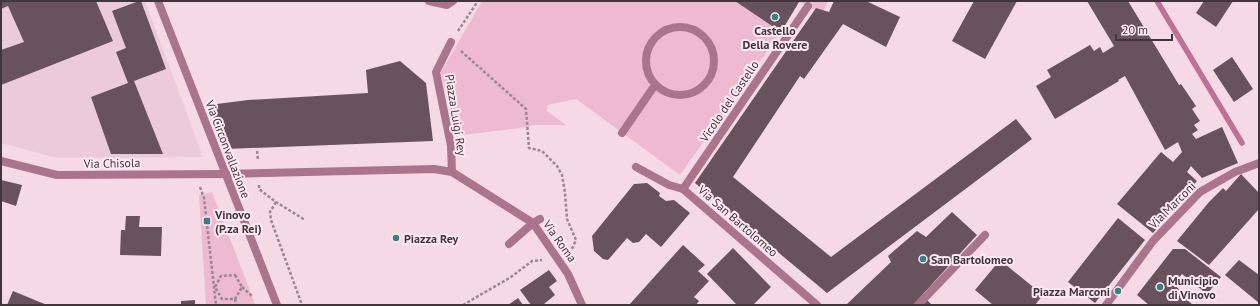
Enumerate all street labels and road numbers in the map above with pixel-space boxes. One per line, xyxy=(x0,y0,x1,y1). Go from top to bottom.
street label: Vicolo del Castello xyxy=(696,57,762,145)
street label: Piazza Luigi Rey xyxy=(442,73,470,157)
street label: Via Circonvallazione xyxy=(202,97,254,200)
street label: Via Chisola xyxy=(82,155,141,171)
street label: Via Marconi xyxy=(1145,178,1199,232)
street label: Via San Bartolomeo xyxy=(694,182,781,260)
street label: Via Roma xyxy=(540,216,580,265)

